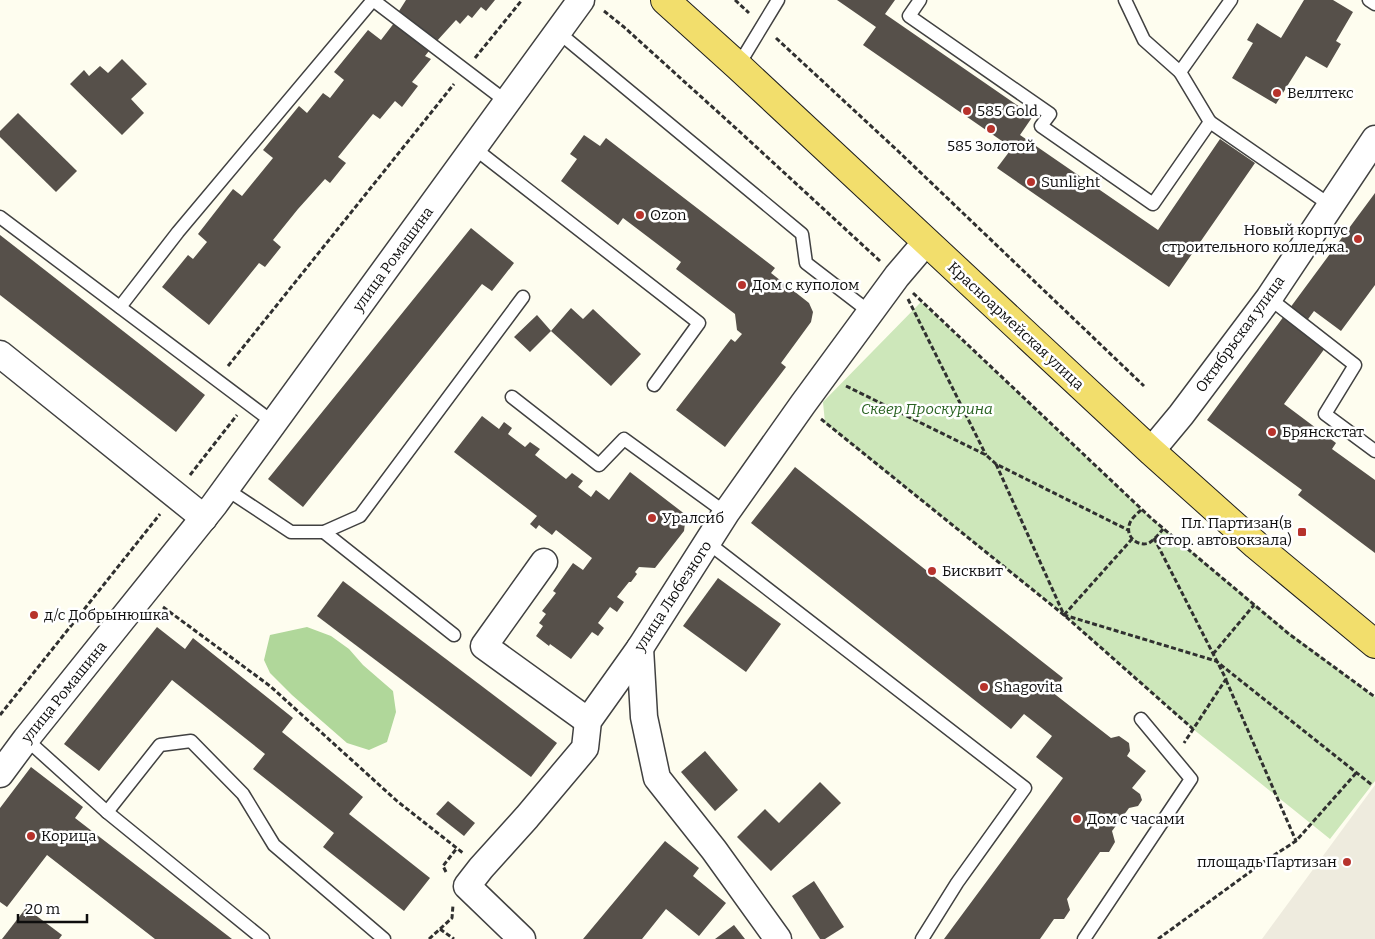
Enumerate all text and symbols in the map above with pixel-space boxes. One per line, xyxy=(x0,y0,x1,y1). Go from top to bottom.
place label: Веллтекс xyxy=(1287,84,1354,102)
marker: Веллтекс xyxy=(1271,87,1283,99)
place label: 585 Gold xyxy=(977,102,1038,120)
marker: 585 Gold xyxy=(961,105,973,117)
marker: 585 Золотой xyxy=(985,123,997,135)
place label: 585 Золотой xyxy=(947,137,1035,155)
place label: Sunlight xyxy=(1041,173,1101,191)
marker: Sunlight xyxy=(1025,176,1037,188)
street label: улица Ромашина xyxy=(348,203,437,316)
place label: Ozon xyxy=(650,206,687,224)
marker: Ozon xyxy=(634,209,646,221)
place label: Новый корпус строительного колледжа. xyxy=(1162,221,1348,256)
marker: Новый корпус строительного колледжа. xyxy=(1352,233,1364,245)
street label: Красноармейская улица xyxy=(944,258,1088,394)
street label: Октябрьская улица xyxy=(1192,272,1288,396)
place label: Дом с куполом xyxy=(752,276,859,294)
marker: Дом с куполом xyxy=(736,279,748,291)
park label: Сквер Проскурина xyxy=(861,400,993,418)
place label: Брянскстат xyxy=(1282,423,1364,441)
marker: Брянскстат xyxy=(1266,426,1278,438)
place label: Уралсиб xyxy=(662,509,724,527)
marker: Уралсиб xyxy=(646,512,658,524)
place label: Пл. Партизан(в стор. автовокзала) xyxy=(1158,514,1292,549)
marker: Пл. Партизан(в стор. автовокзала) xyxy=(1296,526,1308,538)
street label: улица Любезного xyxy=(630,537,715,655)
place label: Бисквит xyxy=(942,562,1003,580)
marker: Бисквит xyxy=(926,565,938,577)
place label: д/с Добрынюшка xyxy=(44,606,169,624)
marker: д/с Добрынюшка xyxy=(28,609,40,621)
street label: улица Ромашина xyxy=(17,638,110,747)
place label: Shagovita xyxy=(994,678,1063,696)
marker: Shagovita xyxy=(978,681,990,693)
place label: Дом с часами xyxy=(1087,810,1185,828)
marker: Дом с часами xyxy=(1071,813,1083,825)
place label: Корица xyxy=(41,827,97,845)
marker: Корица xyxy=(25,830,37,842)
place label: площадь Партизан xyxy=(1197,853,1337,871)
marker: площадь Партизан xyxy=(1341,856,1353,868)
scale bar xyxy=(18,892,86,924)
text: 20 m xyxy=(25,900,61,918)

